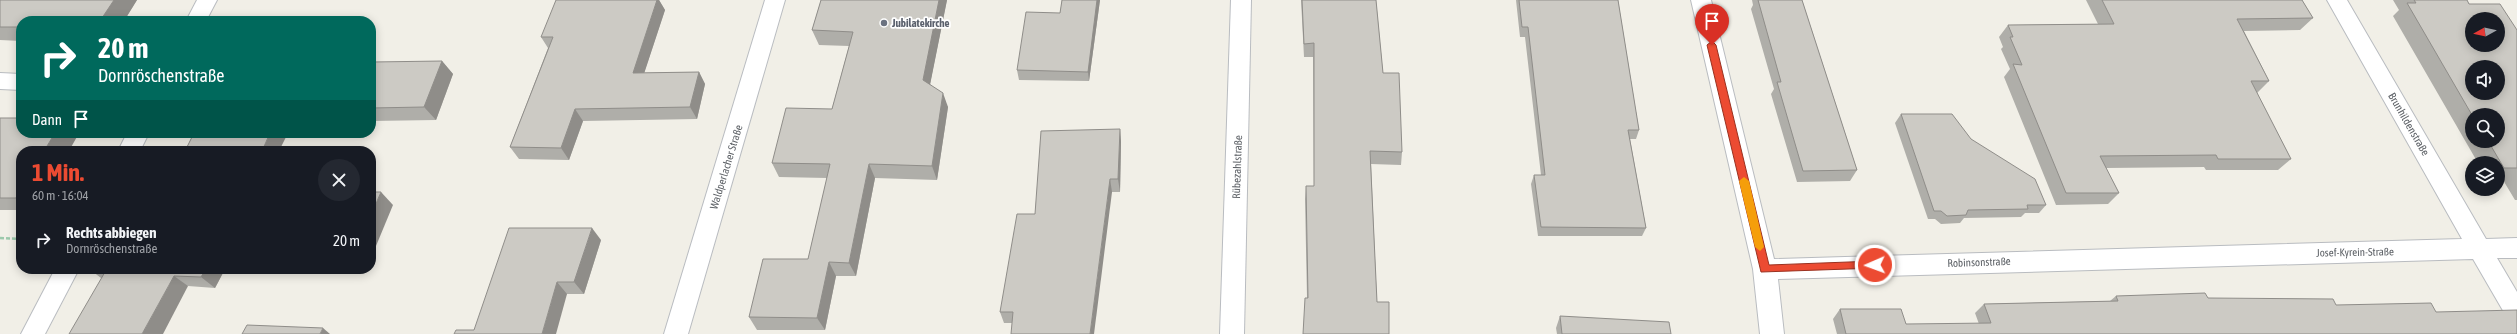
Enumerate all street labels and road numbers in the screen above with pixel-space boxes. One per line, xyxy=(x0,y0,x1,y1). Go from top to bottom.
street label: Brunhildenstraße xyxy=(2386,90,2432,158)
street label: Waldperlacher Straße xyxy=(707,123,745,211)
street label: Rübezahlstraße xyxy=(1230,135,1244,199)
street label: Josef-Kyrein-Straße xyxy=(2316,245,2394,259)
street label: Robinsonstraße xyxy=(1947,255,2011,269)

